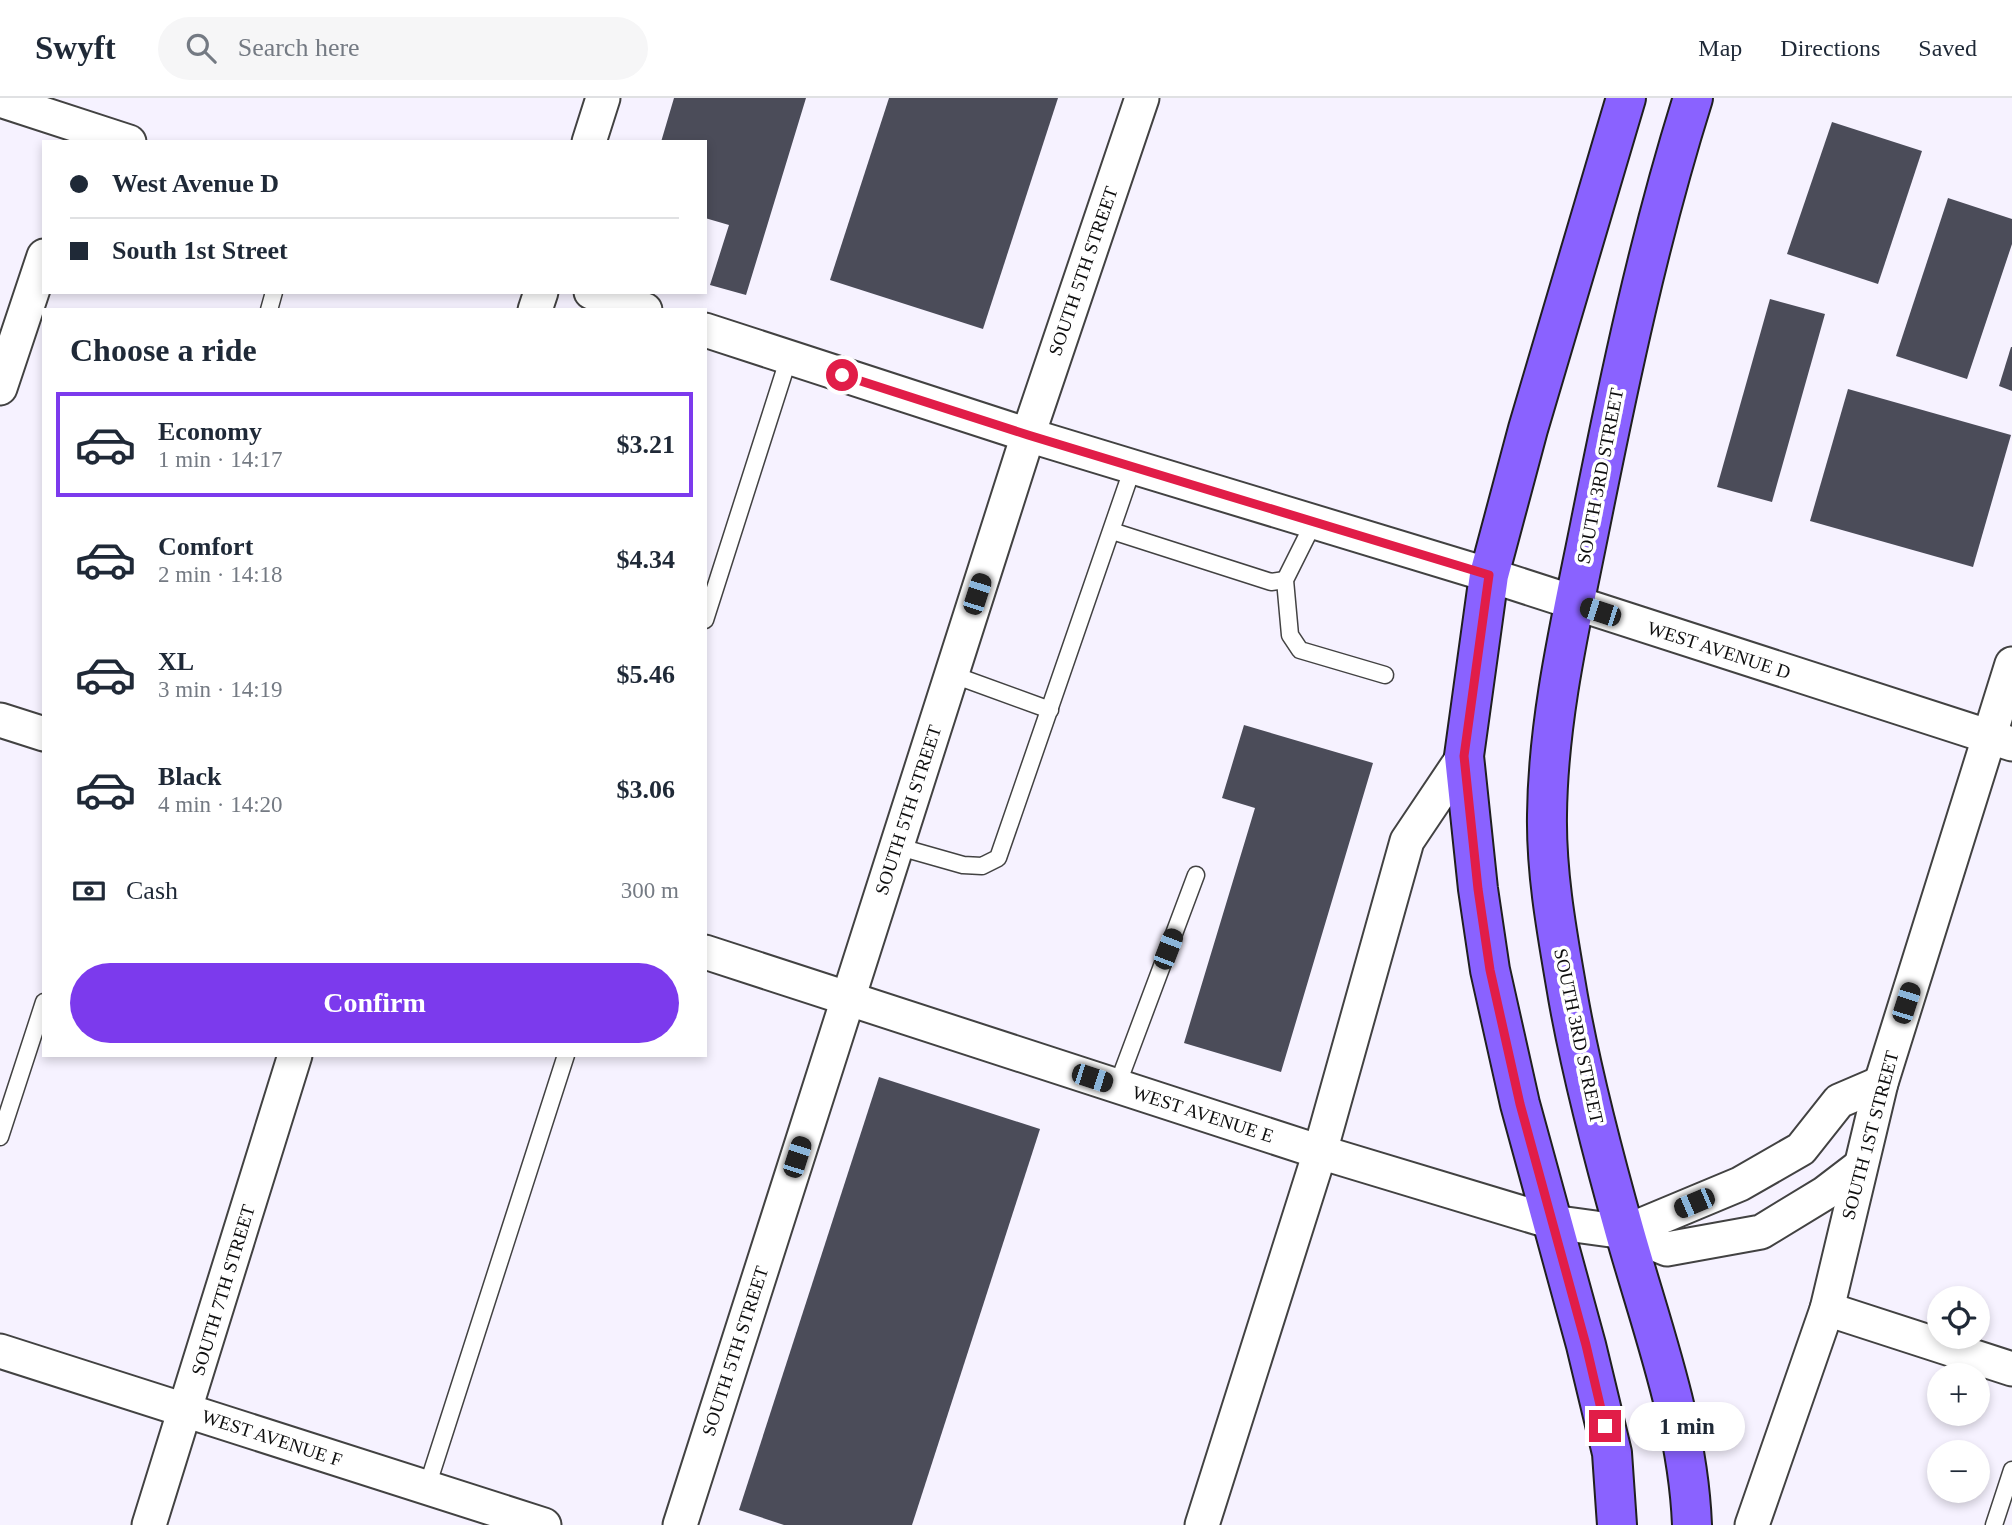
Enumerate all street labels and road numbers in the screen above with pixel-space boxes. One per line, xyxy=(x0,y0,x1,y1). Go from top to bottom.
street label: SOUTH 5TH STREET xyxy=(1044,183,1122,358)
street label: SOUTH 3RD STREET xyxy=(1573,386,1627,566)
street label: WEST AVENUE D xyxy=(1645,617,1793,683)
street label: SOUTH 5TH STREET xyxy=(871,722,946,898)
street label: SOUTH 3RD STREET xyxy=(1550,947,1608,1126)
street label: SOUTH 1ST STREET xyxy=(1837,1048,1903,1222)
street label: WEST AVENUE E xyxy=(1130,1081,1276,1147)
street label: SOUTH 7TH STREET xyxy=(187,1202,259,1378)
street label: SOUTH 5TH STREET xyxy=(698,1263,773,1439)
street label: WEST AVENUE F xyxy=(199,1405,345,1471)

